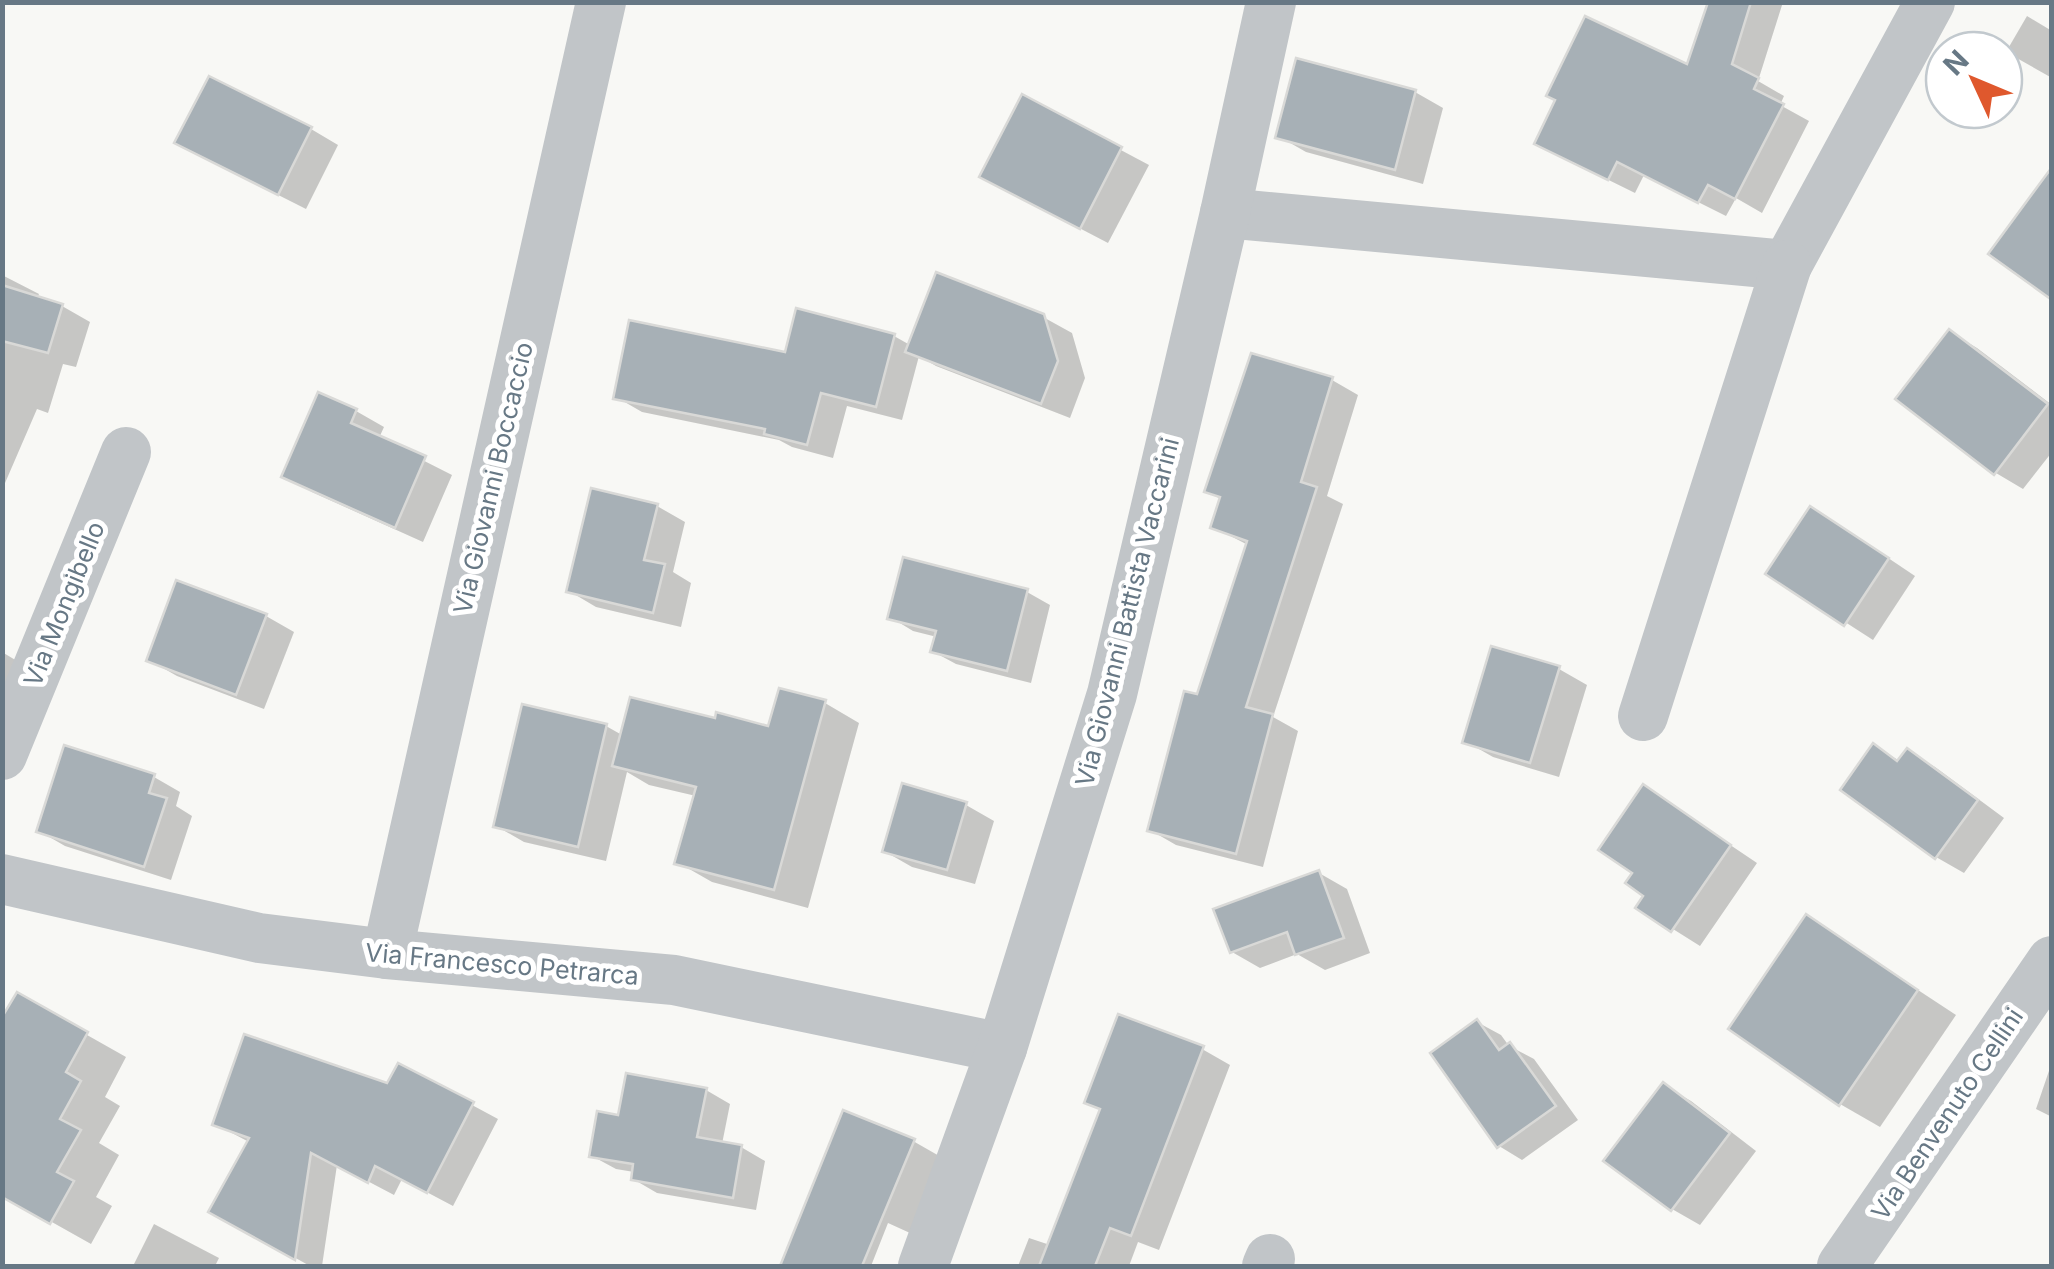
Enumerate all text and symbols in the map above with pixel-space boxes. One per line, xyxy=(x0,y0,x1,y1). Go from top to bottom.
north arrow xyxy=(1924,30,2024,130)
text: N xyxy=(1936,43,1976,82)
street label: Via Giovanni Boccaccio xyxy=(447,339,539,617)
street label: Via Giovanni Battista Vaccarini xyxy=(1069,434,1185,790)
street label: Via Mongibello xyxy=(17,517,111,691)
street label: Via Francesco Petrarca xyxy=(364,937,640,991)
street label: Via Benvenuto Cellini xyxy=(1865,1002,2029,1226)

